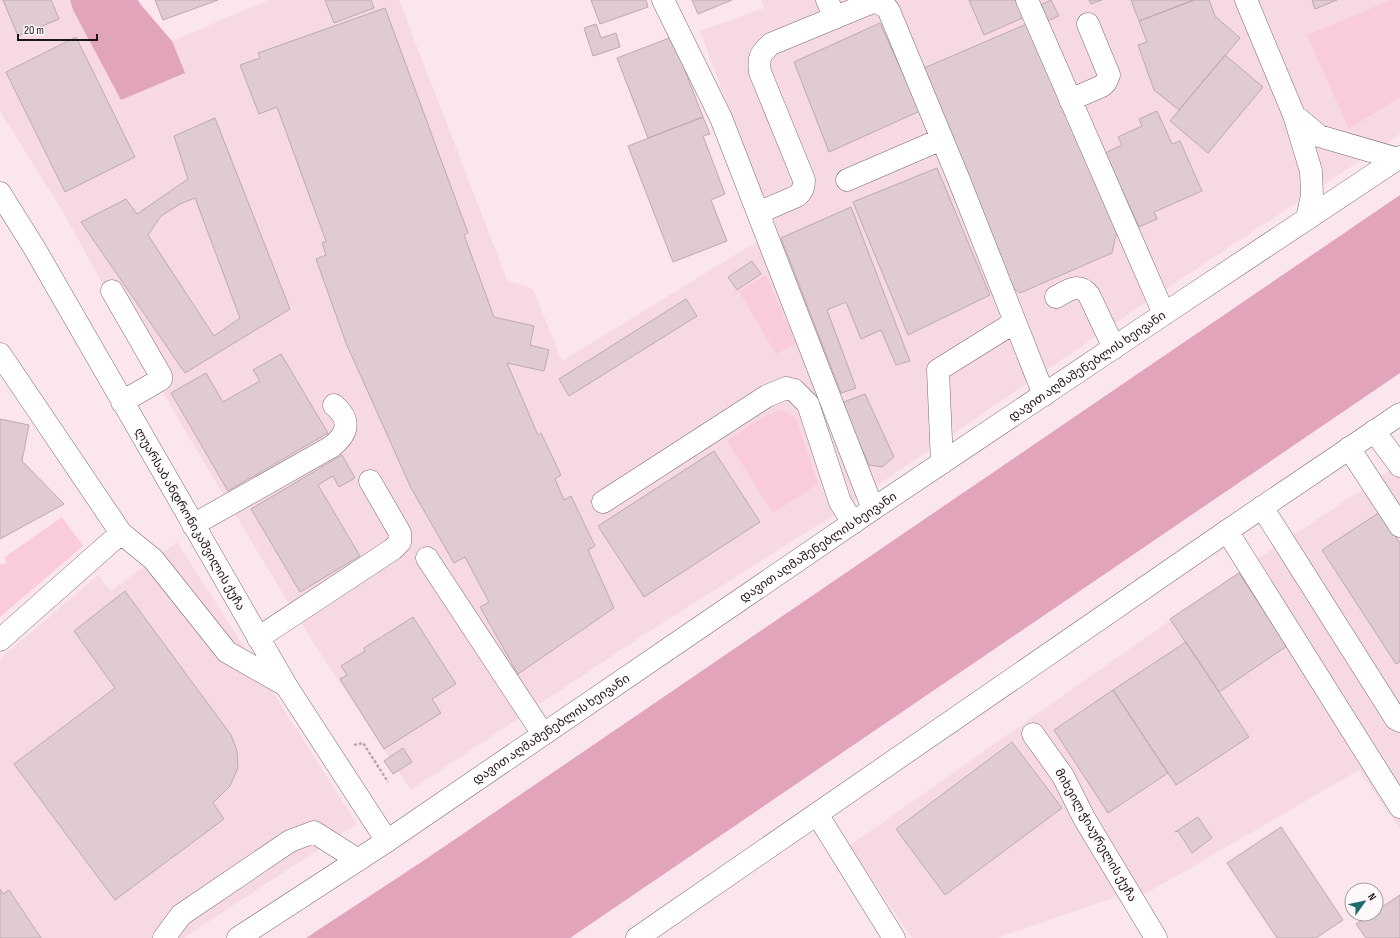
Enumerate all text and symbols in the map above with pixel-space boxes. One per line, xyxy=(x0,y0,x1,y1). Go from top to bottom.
scale bar xyxy=(18,16,97,42)
text: 20 m xyxy=(24,23,44,38)
street label: დავით აღმაშენებლის ხეივანი xyxy=(1006,308,1169,425)
street label: ლუარსაბ ანდრონიკაშვილის ქუჩა xyxy=(131,425,248,613)
street label: დავით აღმაშენებლის ხეივანი xyxy=(737,489,900,606)
street label: დავით აღმაშენებლის ხეივანი xyxy=(470,671,633,788)
street label: მიხეილ ჭიაურელის ქუჩა xyxy=(1051,766,1140,904)
north arrow xyxy=(1344,882,1384,922)
text: N xyxy=(1365,891,1379,903)

